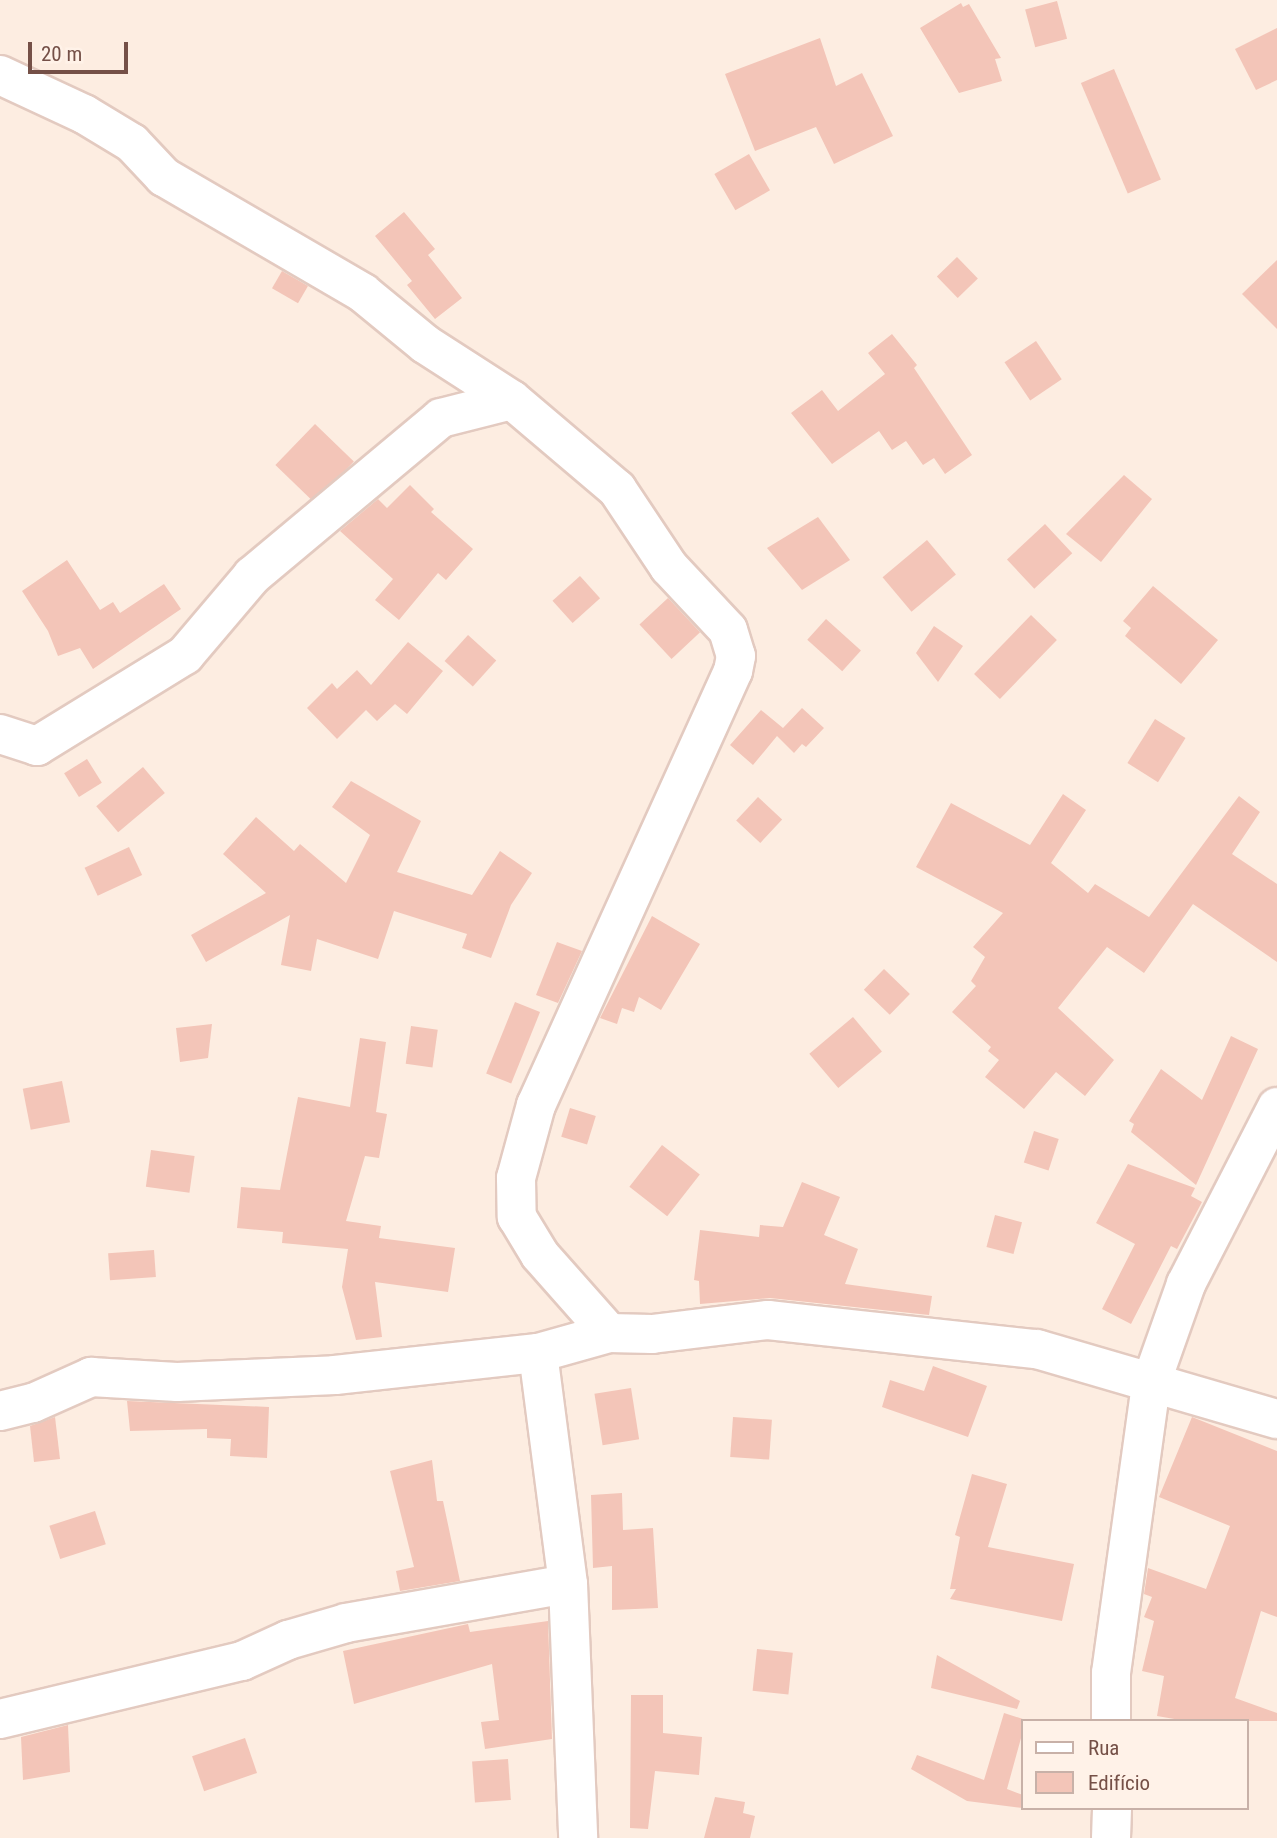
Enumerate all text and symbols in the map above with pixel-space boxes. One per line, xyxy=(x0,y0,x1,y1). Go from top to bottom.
scale bar xyxy=(32,28,131,72)
text: 20 m xyxy=(41,42,82,66)
legend xyxy=(1021,1719,1249,1810)
text: Rua xyxy=(1088,1736,1119,1760)
text: Edifício xyxy=(1088,1771,1150,1795)

